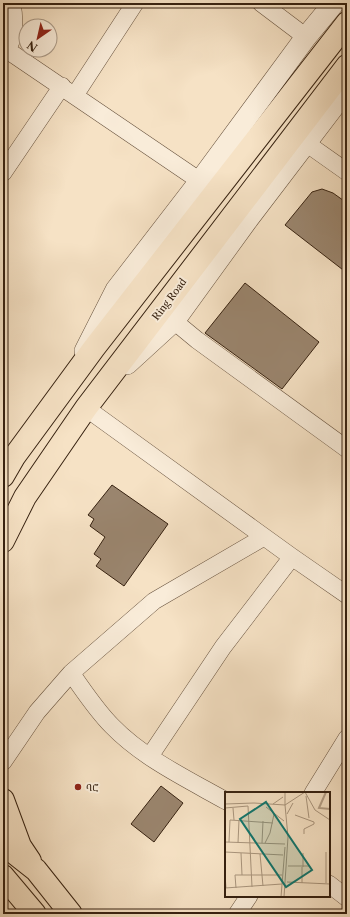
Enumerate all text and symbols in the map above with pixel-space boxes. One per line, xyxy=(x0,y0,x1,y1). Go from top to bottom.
north arrow xyxy=(18,18,58,58)
text: N xyxy=(24,38,40,55)
street label: Ring Road xyxy=(149,276,189,323)
place label: ባሮ xyxy=(86,781,98,794)
marker: ባሮ xyxy=(73,782,83,792)
inset map xyxy=(225,792,330,897)

